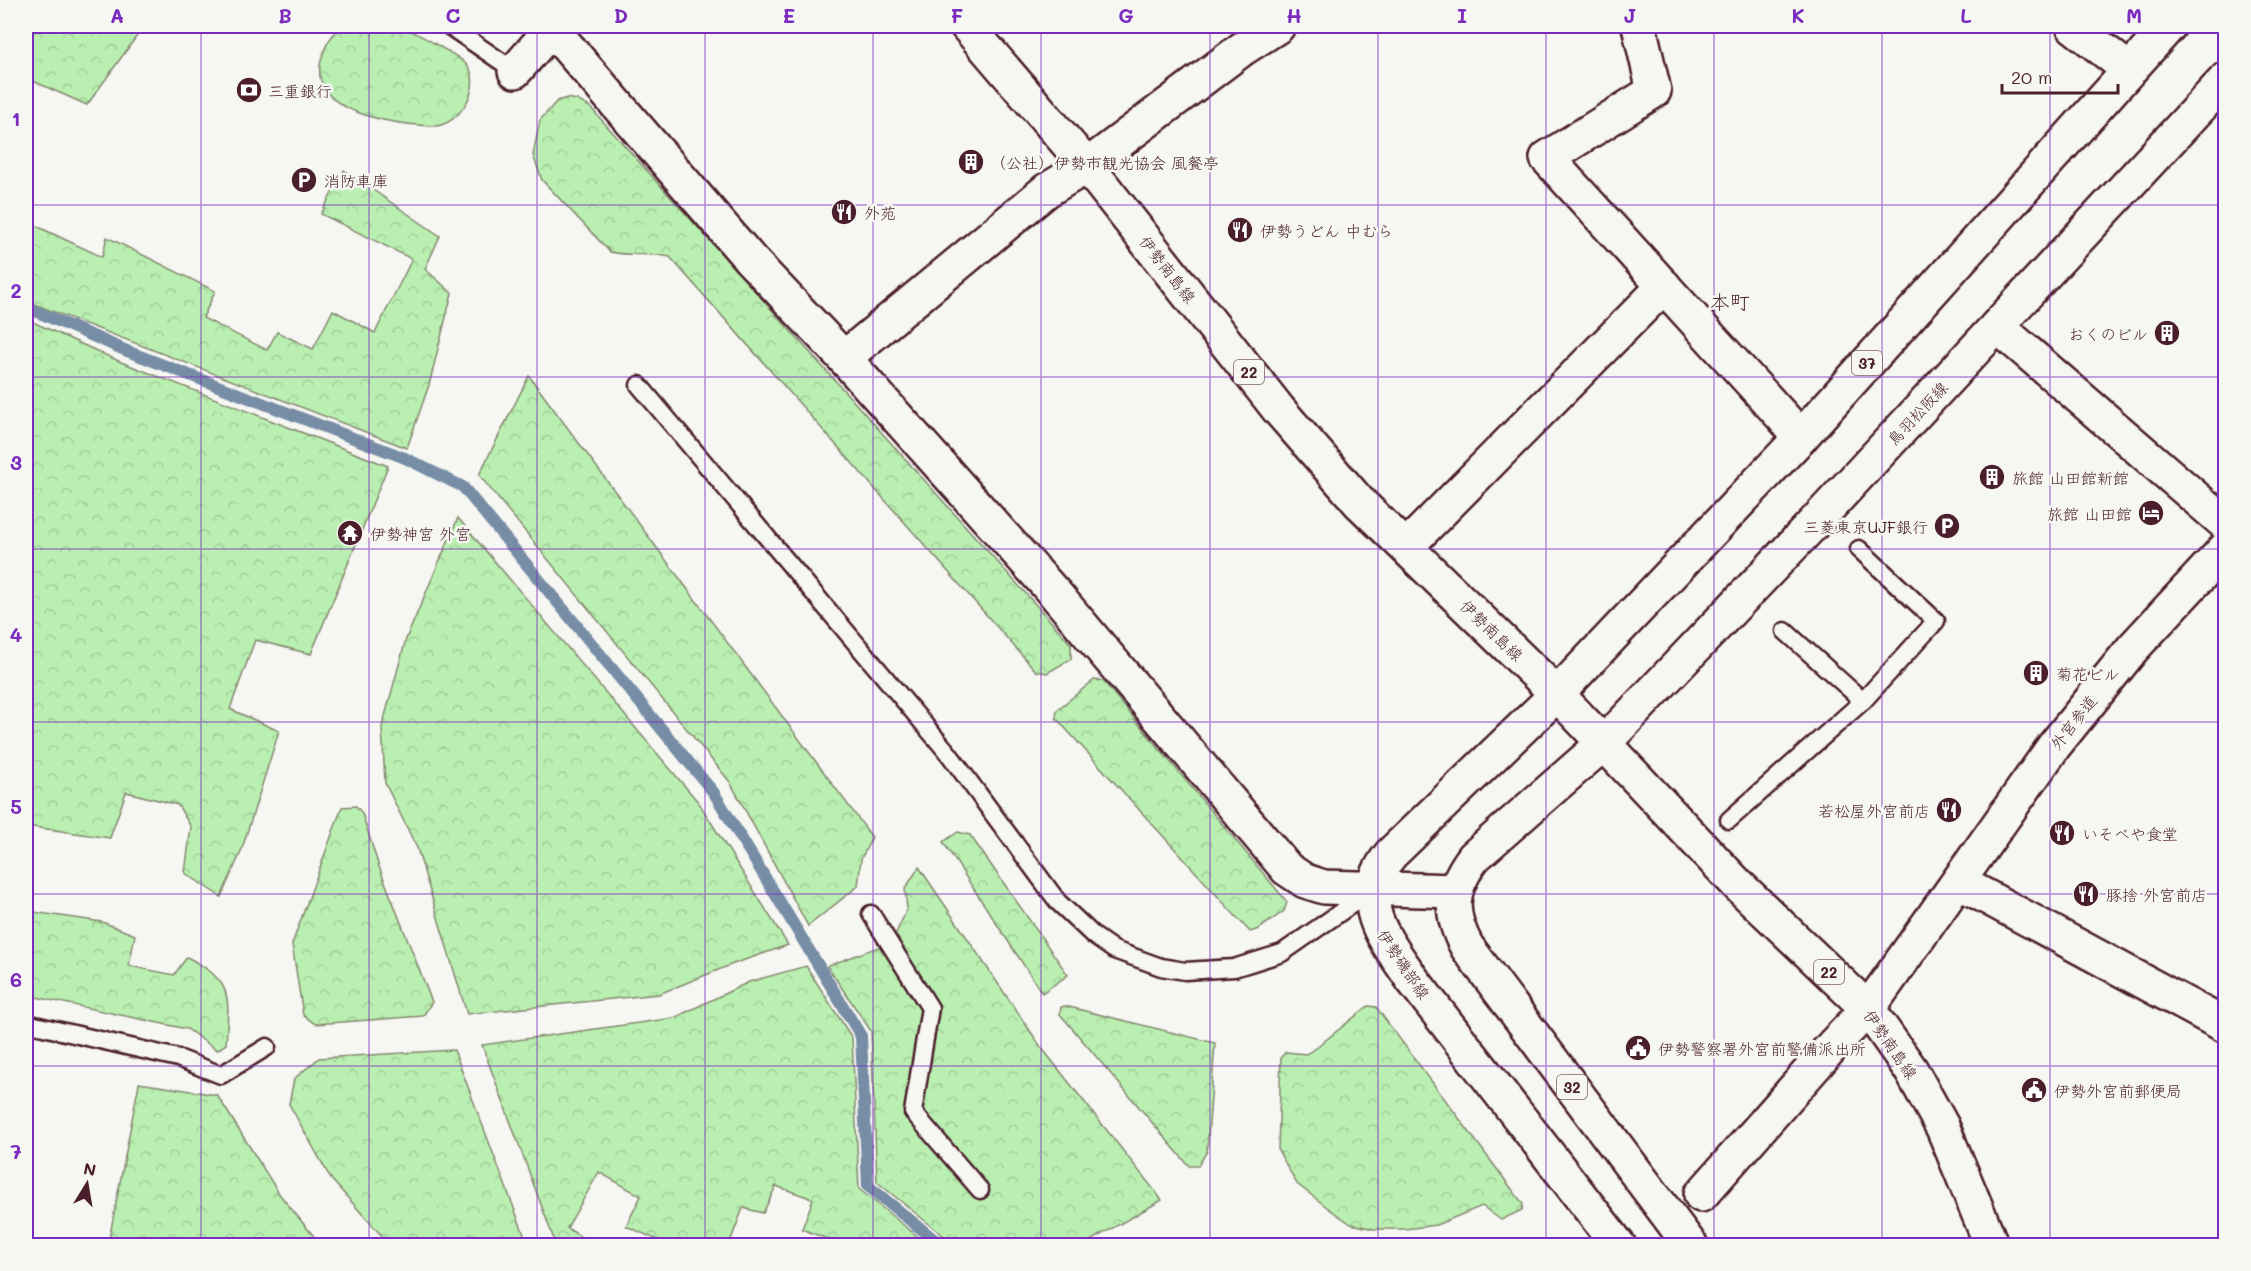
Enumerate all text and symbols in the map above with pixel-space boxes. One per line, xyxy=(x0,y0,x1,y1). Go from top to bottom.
text: A xyxy=(110,2,124,28)
text: B xyxy=(278,2,292,28)
text: C xyxy=(446,2,461,28)
text: D xyxy=(614,2,628,28)
text: E xyxy=(783,2,795,28)
text: F xyxy=(951,2,964,28)
text: G xyxy=(1118,2,1134,28)
text: H xyxy=(1286,2,1302,28)
text: I xyxy=(1457,2,1467,28)
text: J xyxy=(1623,2,1637,28)
text: K xyxy=(1791,2,1805,28)
text: L xyxy=(1960,2,1972,28)
text: M xyxy=(2126,2,2142,28)
scale bar xyxy=(2002,57,2118,95)
text: 20 m xyxy=(2011,65,2052,89)
bank icon: 三重銀行 xyxy=(234,75,264,105)
place label: 三重銀行 xyxy=(268,80,332,101)
text: 1 xyxy=(12,105,20,131)
building icon: （公社）伊勢市観光協会 風餐亭 xyxy=(956,147,986,177)
place label: （公社）伊勢市観光協会 風餐亭 xyxy=(990,152,1219,173)
parking icon: 消防車庫 xyxy=(289,165,319,195)
place label: 消防車庫 xyxy=(324,170,388,191)
restaurant icon: 外苑 xyxy=(829,197,859,227)
place label: 外苑 xyxy=(864,202,896,223)
restaurant icon: 伊勢うどん 中むら xyxy=(1225,215,1255,245)
place label: 伊勢うどん 中むら xyxy=(1260,220,1393,241)
street label: 伊勢南島線 xyxy=(1135,231,1201,307)
text: 2 xyxy=(10,277,22,303)
district label: 本町 xyxy=(1710,288,1750,314)
building icon: おくのビル xyxy=(2152,318,2182,348)
place label: おくのビル xyxy=(2068,323,2148,344)
road number: 37 xyxy=(1852,351,1882,375)
road number: 22 xyxy=(1234,360,1264,384)
street label: 鳥羽松阪線 xyxy=(1882,377,1952,449)
text: 3 xyxy=(10,449,22,475)
building icon: 旅館 山田館新館 xyxy=(1977,462,2007,492)
place label: 旅館 山田館新館 xyxy=(2012,467,2129,488)
hotel icon: 旅館 山田館 xyxy=(2136,498,2166,528)
place label: 旅館 山田館 xyxy=(2047,503,2132,524)
parking icon: 三菱東京UJF銀行 xyxy=(1932,511,1962,541)
place label: 三菱東京UJF銀行 xyxy=(1804,516,1928,537)
temple icon: 伊勢神宮 外宮 xyxy=(335,518,365,548)
place label: 伊勢神宮 外宮 xyxy=(370,523,471,544)
street label: 伊勢南島線 xyxy=(1456,595,1528,665)
text: 4 xyxy=(10,621,23,647)
building icon: 菊花ビル xyxy=(2021,658,2051,688)
place label: 菊花ビル xyxy=(2056,663,2120,684)
street label: 外宮参道 xyxy=(2045,690,2101,754)
text: 5 xyxy=(10,793,22,819)
restaurant icon: 若松屋外宮前店 xyxy=(1934,795,1964,825)
place label: 若松屋外宮前店 xyxy=(1818,800,1930,821)
restaurant icon: いそべや食堂 xyxy=(2047,818,2077,848)
place label: いそべや食堂 xyxy=(2082,823,2178,844)
restaurant icon: 豚捨 外宮前店 xyxy=(2071,879,2101,909)
place label: 豚捨 外宮前店 xyxy=(2106,884,2207,905)
street label: 伊勢磯部線 xyxy=(1373,925,1435,1003)
road number: 22 xyxy=(1814,960,1844,984)
text: 6 xyxy=(10,966,22,992)
street label: 伊勢南島線 xyxy=(1859,1005,1923,1083)
public building icon: 伊勢警察署外宮前警備派出所 xyxy=(1623,1033,1653,1063)
place label: 伊勢警察署外宮前警備派出所 xyxy=(1658,1038,1866,1059)
road number: 32 xyxy=(1557,1075,1587,1099)
public building icon: 伊勢外宮前郵便局 xyxy=(2019,1075,2049,1105)
place label: 伊勢外宮前郵便局 xyxy=(2054,1080,2182,1101)
text: 7 xyxy=(10,1138,22,1164)
north arrow xyxy=(57,1154,117,1214)
text: N xyxy=(82,1157,98,1180)

